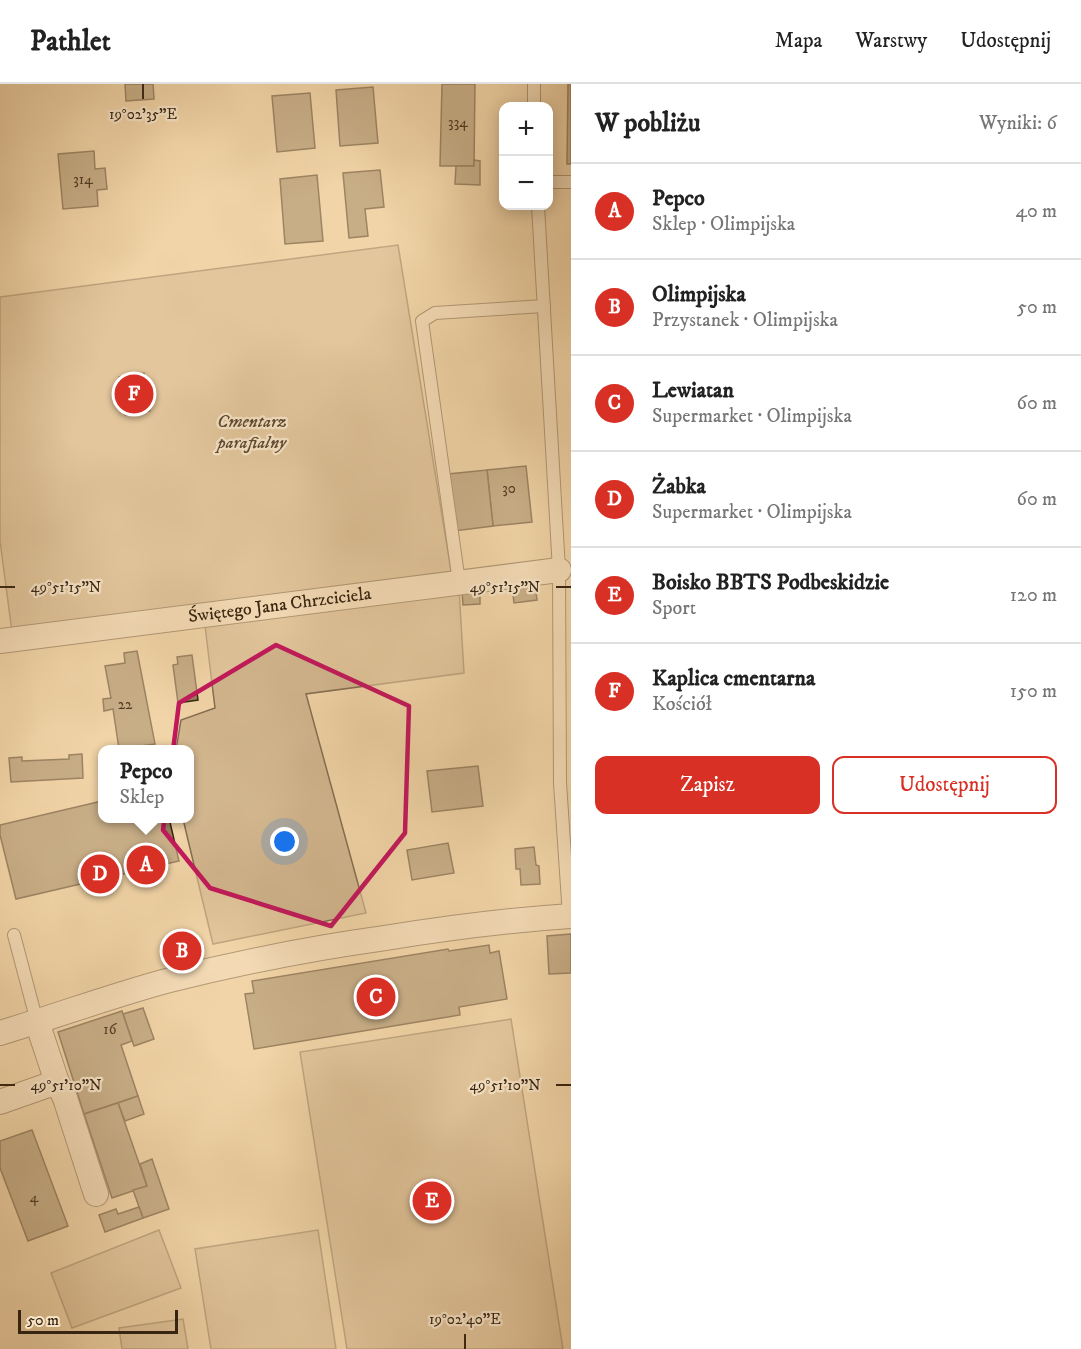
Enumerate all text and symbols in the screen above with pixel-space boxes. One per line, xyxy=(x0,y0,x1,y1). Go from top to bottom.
text: Pathlet xyxy=(30,24,111,59)
text: Mapa xyxy=(775,28,822,54)
text: Warstwy xyxy=(855,28,927,54)
text: Udostępnij xyxy=(960,28,1051,54)
map controls xyxy=(499,102,553,210)
button: + xyxy=(499,102,553,156)
text: 19°02'35"E xyxy=(109,105,177,124)
text: W pobliżu xyxy=(595,107,700,140)
text: Wyniki: 6 xyxy=(979,111,1057,136)
house number: 334 xyxy=(448,113,468,132)
button: − xyxy=(499,156,553,210)
house number: 314 xyxy=(73,170,93,189)
text: Pepco xyxy=(652,185,705,212)
text: A xyxy=(608,199,621,224)
text: 40 m xyxy=(1015,199,1057,224)
text: Sklep · Olimpijska xyxy=(652,212,795,237)
text: Olimpijska xyxy=(652,281,746,308)
text: B xyxy=(608,295,621,320)
text: 50 m xyxy=(1017,295,1057,320)
text: Przystanek · Olimpijska xyxy=(652,308,838,333)
pin: F xyxy=(114,372,154,416)
text: Lewiatan xyxy=(652,377,734,404)
text: C xyxy=(608,391,621,416)
text: 60 m xyxy=(1017,391,1057,416)
text: Supermarket · Olimpijska xyxy=(652,404,852,429)
park label: Cmentarz parafialny xyxy=(215,411,287,454)
text: Żabka xyxy=(652,473,706,500)
house number: 30 xyxy=(502,479,516,498)
text: D xyxy=(607,487,622,512)
text: 60 m xyxy=(1017,487,1057,512)
text: Supermarket · Olimpijska xyxy=(652,500,852,525)
text: Boisko BBTS Podbeskidzie xyxy=(652,569,889,596)
text: 49°51'15"N xyxy=(31,578,101,597)
text: 49°51'15"N xyxy=(470,578,540,597)
street label: Świętego Jana Chrzciciela xyxy=(187,583,373,628)
text: E xyxy=(607,583,622,608)
text: 120 m xyxy=(1010,583,1057,608)
text: Sport xyxy=(652,596,696,621)
text: Kaplica cmentarna xyxy=(652,665,815,692)
text: F xyxy=(608,679,621,704)
text: 150 m xyxy=(1010,679,1057,704)
text: Kościół xyxy=(652,692,712,717)
house number: 22 xyxy=(118,695,133,714)
popup xyxy=(98,745,194,823)
button: Zapisz xyxy=(595,756,820,814)
button: Udostępnij xyxy=(832,756,1057,814)
text: Pepco xyxy=(120,758,172,785)
text: Sklep xyxy=(120,785,164,810)
your location xyxy=(270,827,299,856)
pin: A xyxy=(126,842,166,888)
pin: D xyxy=(80,852,120,896)
pin: B xyxy=(162,928,201,974)
pin: C xyxy=(356,974,395,1020)
house number: 16 xyxy=(103,1020,118,1039)
text: 49°51'10"N xyxy=(30,1076,102,1095)
text: 49°51'10"N xyxy=(469,1076,541,1095)
pin: E xyxy=(412,1178,452,1224)
house number: 4 xyxy=(30,1188,39,1207)
scale bar xyxy=(18,1307,178,1334)
text: 50 m xyxy=(27,1310,59,1330)
text: 19°02'40"E xyxy=(429,1310,501,1329)

